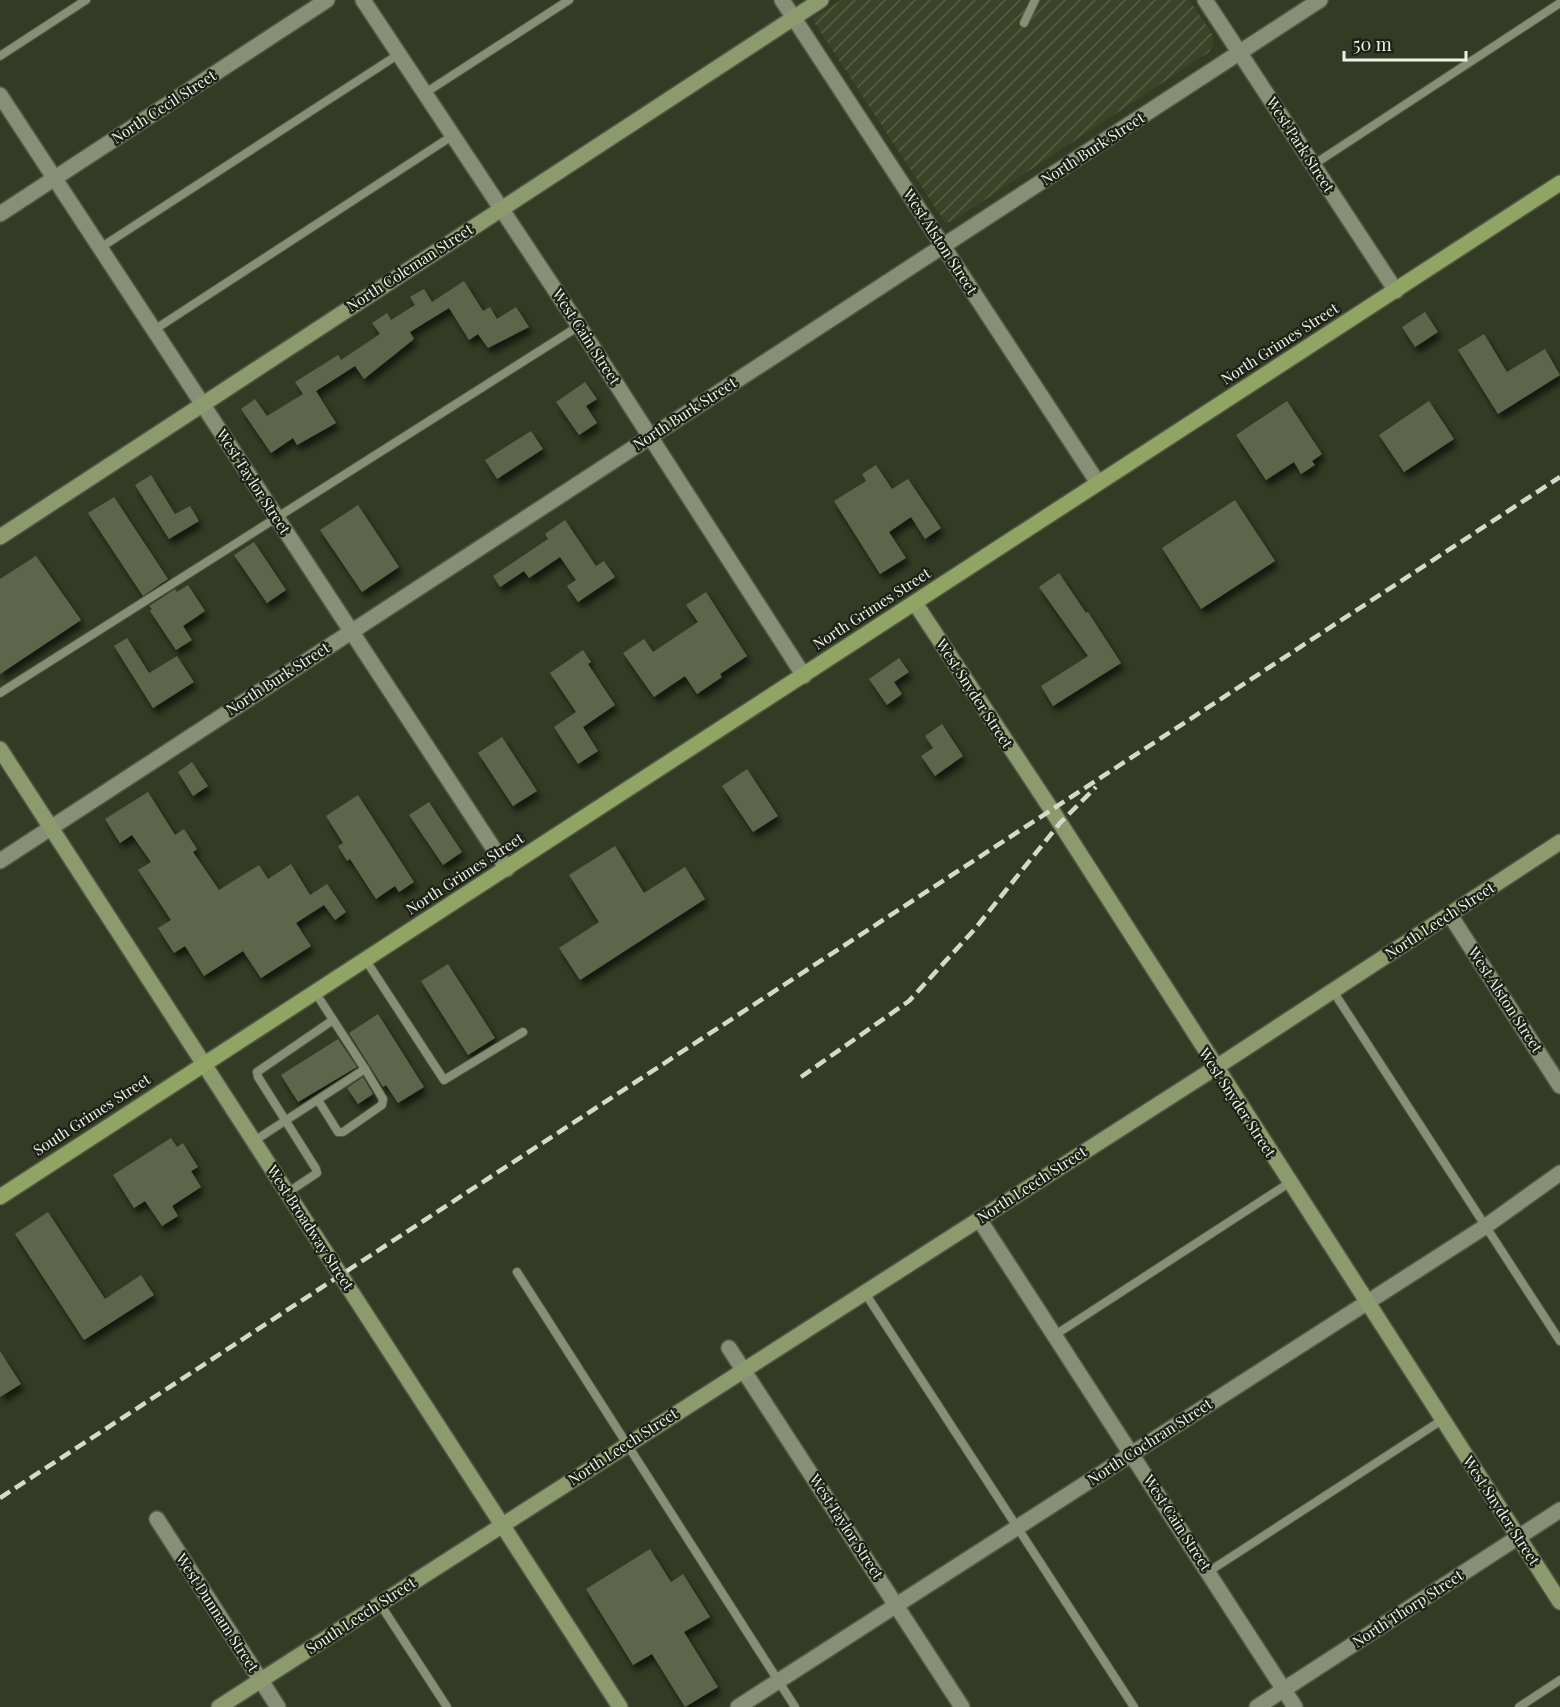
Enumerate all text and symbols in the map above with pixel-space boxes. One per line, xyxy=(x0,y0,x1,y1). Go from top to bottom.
scale bar xyxy=(1344,24,1466,62)
text: 50 m xyxy=(1353,32,1392,56)
street label: North Cecil Street xyxy=(107,64,220,147)
street label: West Park Street xyxy=(1262,92,1340,197)
street label: North Burk Street xyxy=(1037,107,1149,189)
street label: West Alston Street xyxy=(899,184,983,299)
street label: North Coleman Street xyxy=(342,218,477,316)
street label: West Cain Street xyxy=(548,284,626,389)
street label: North Grimes Street xyxy=(1217,297,1343,389)
street label: North Burk Street xyxy=(629,372,741,454)
street label: West Taylor Street xyxy=(212,424,296,538)
street label: North Grimes Street xyxy=(809,562,935,654)
street label: West Snyder Street xyxy=(931,634,1018,753)
street label: North Burk Street xyxy=(222,637,334,719)
street label: North Grimes Street xyxy=(402,827,528,919)
street label: North Leech Street xyxy=(1381,877,1499,963)
street label: West Alston Street xyxy=(1464,942,1548,1057)
street label: West Snyder Street xyxy=(1194,1043,1281,1162)
street label: South Grimes Street xyxy=(29,1068,155,1160)
street label: North Leech Street xyxy=(973,1141,1091,1227)
street label: West Broadway Street xyxy=(262,1160,359,1295)
street label: North Cochran Street xyxy=(1083,1393,1216,1489)
street label: North Leech Street xyxy=(564,1403,682,1489)
street label: West Snyder Street xyxy=(1458,1451,1545,1570)
street label: West Taylor Street xyxy=(805,1469,889,1583)
street label: West Cain Street xyxy=(1139,1470,1217,1575)
street label: West Dunnam Street xyxy=(171,1548,264,1676)
street label: North Thorp Street xyxy=(1348,1564,1467,1652)
street label: South Leech Street xyxy=(302,1572,420,1658)

